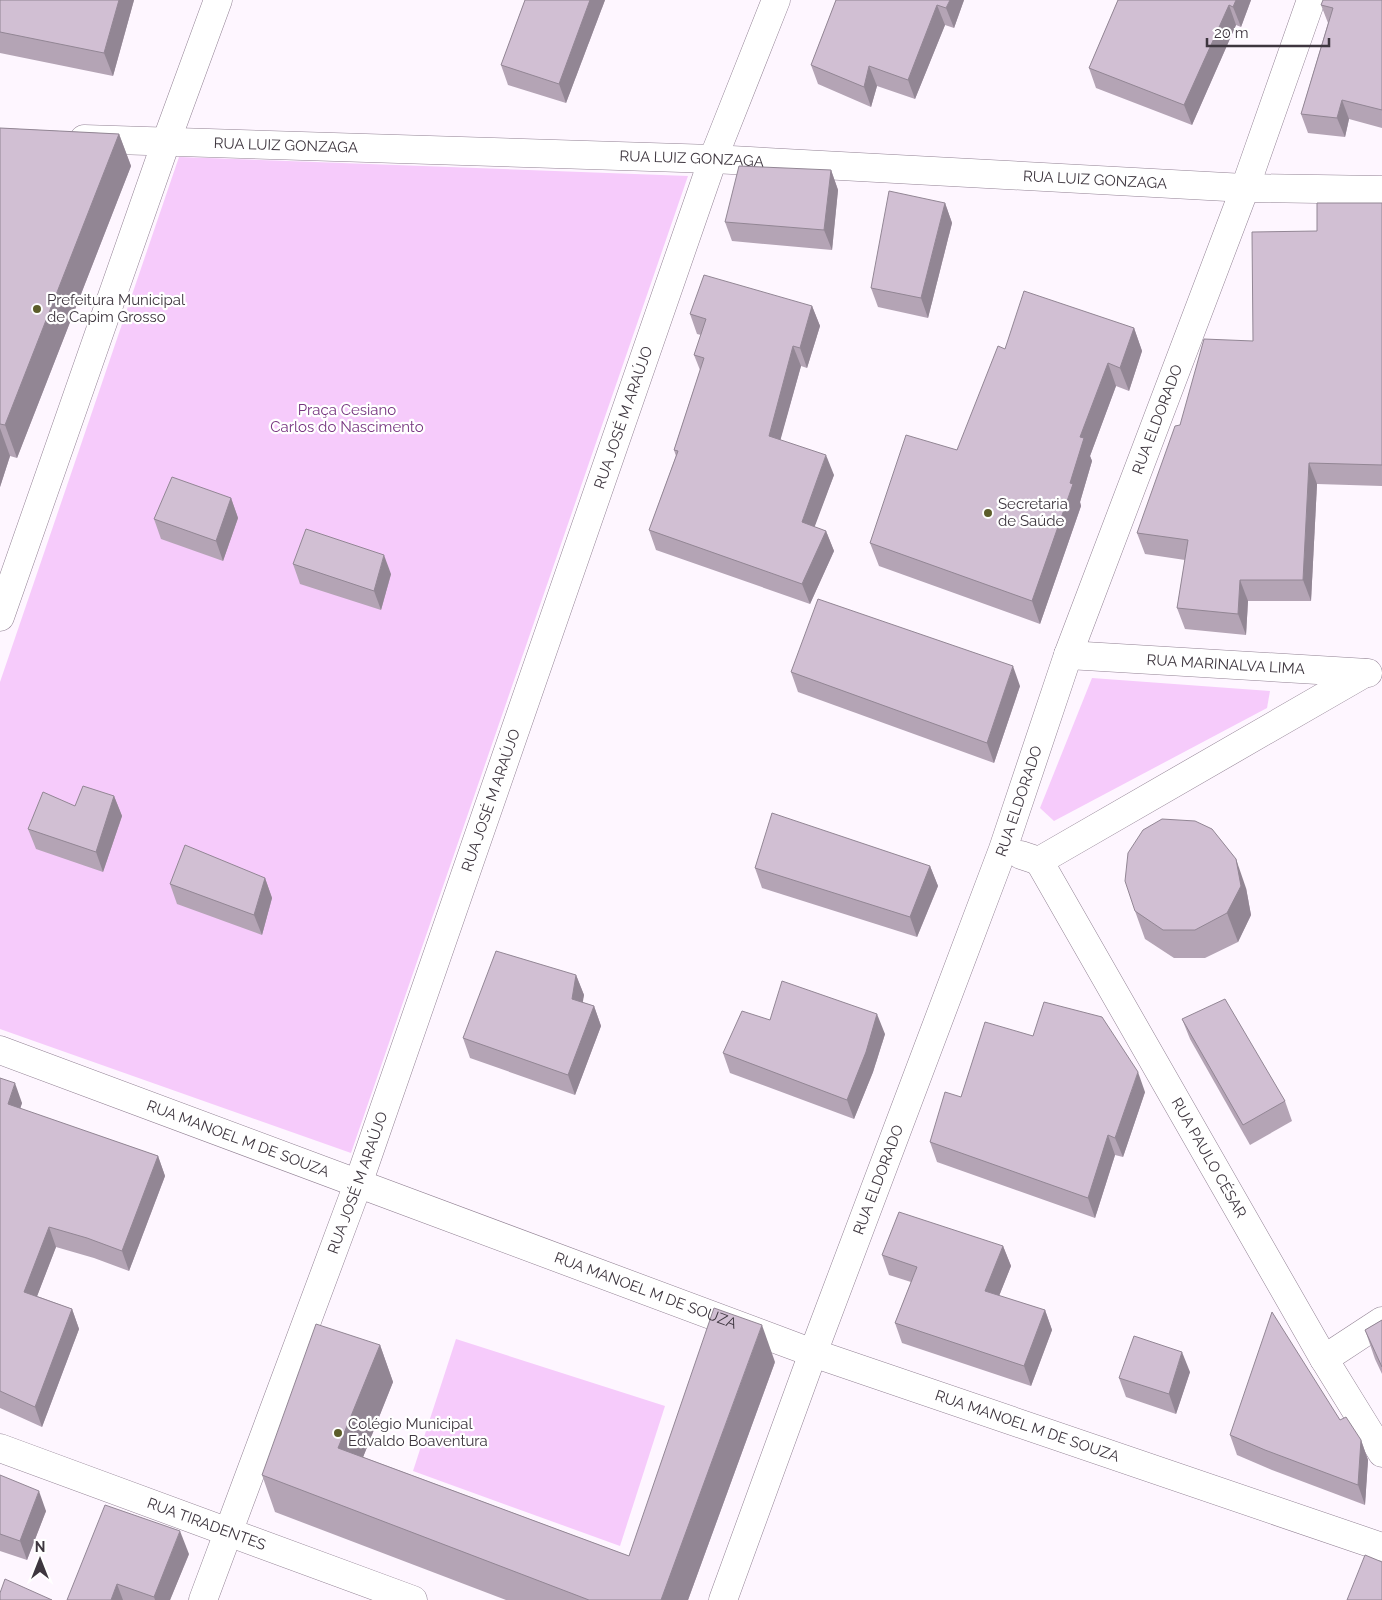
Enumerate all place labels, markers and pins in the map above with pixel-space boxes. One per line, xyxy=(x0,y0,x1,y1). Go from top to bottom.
place label: Prefeitura Municipal de Capim Grosso xyxy=(47,291,186,326)
marker: Prefeitura Municipal de Capim Grosso xyxy=(31,303,43,315)
place label: Secretaria de Saúde xyxy=(998,495,1068,530)
marker: Secretaria de Saúde xyxy=(982,507,994,519)
place label: Colégio Municipal Edvaldo Boaventura xyxy=(348,1415,488,1450)
marker: Colégio Municipal Edvaldo Boaventura xyxy=(332,1427,344,1439)

